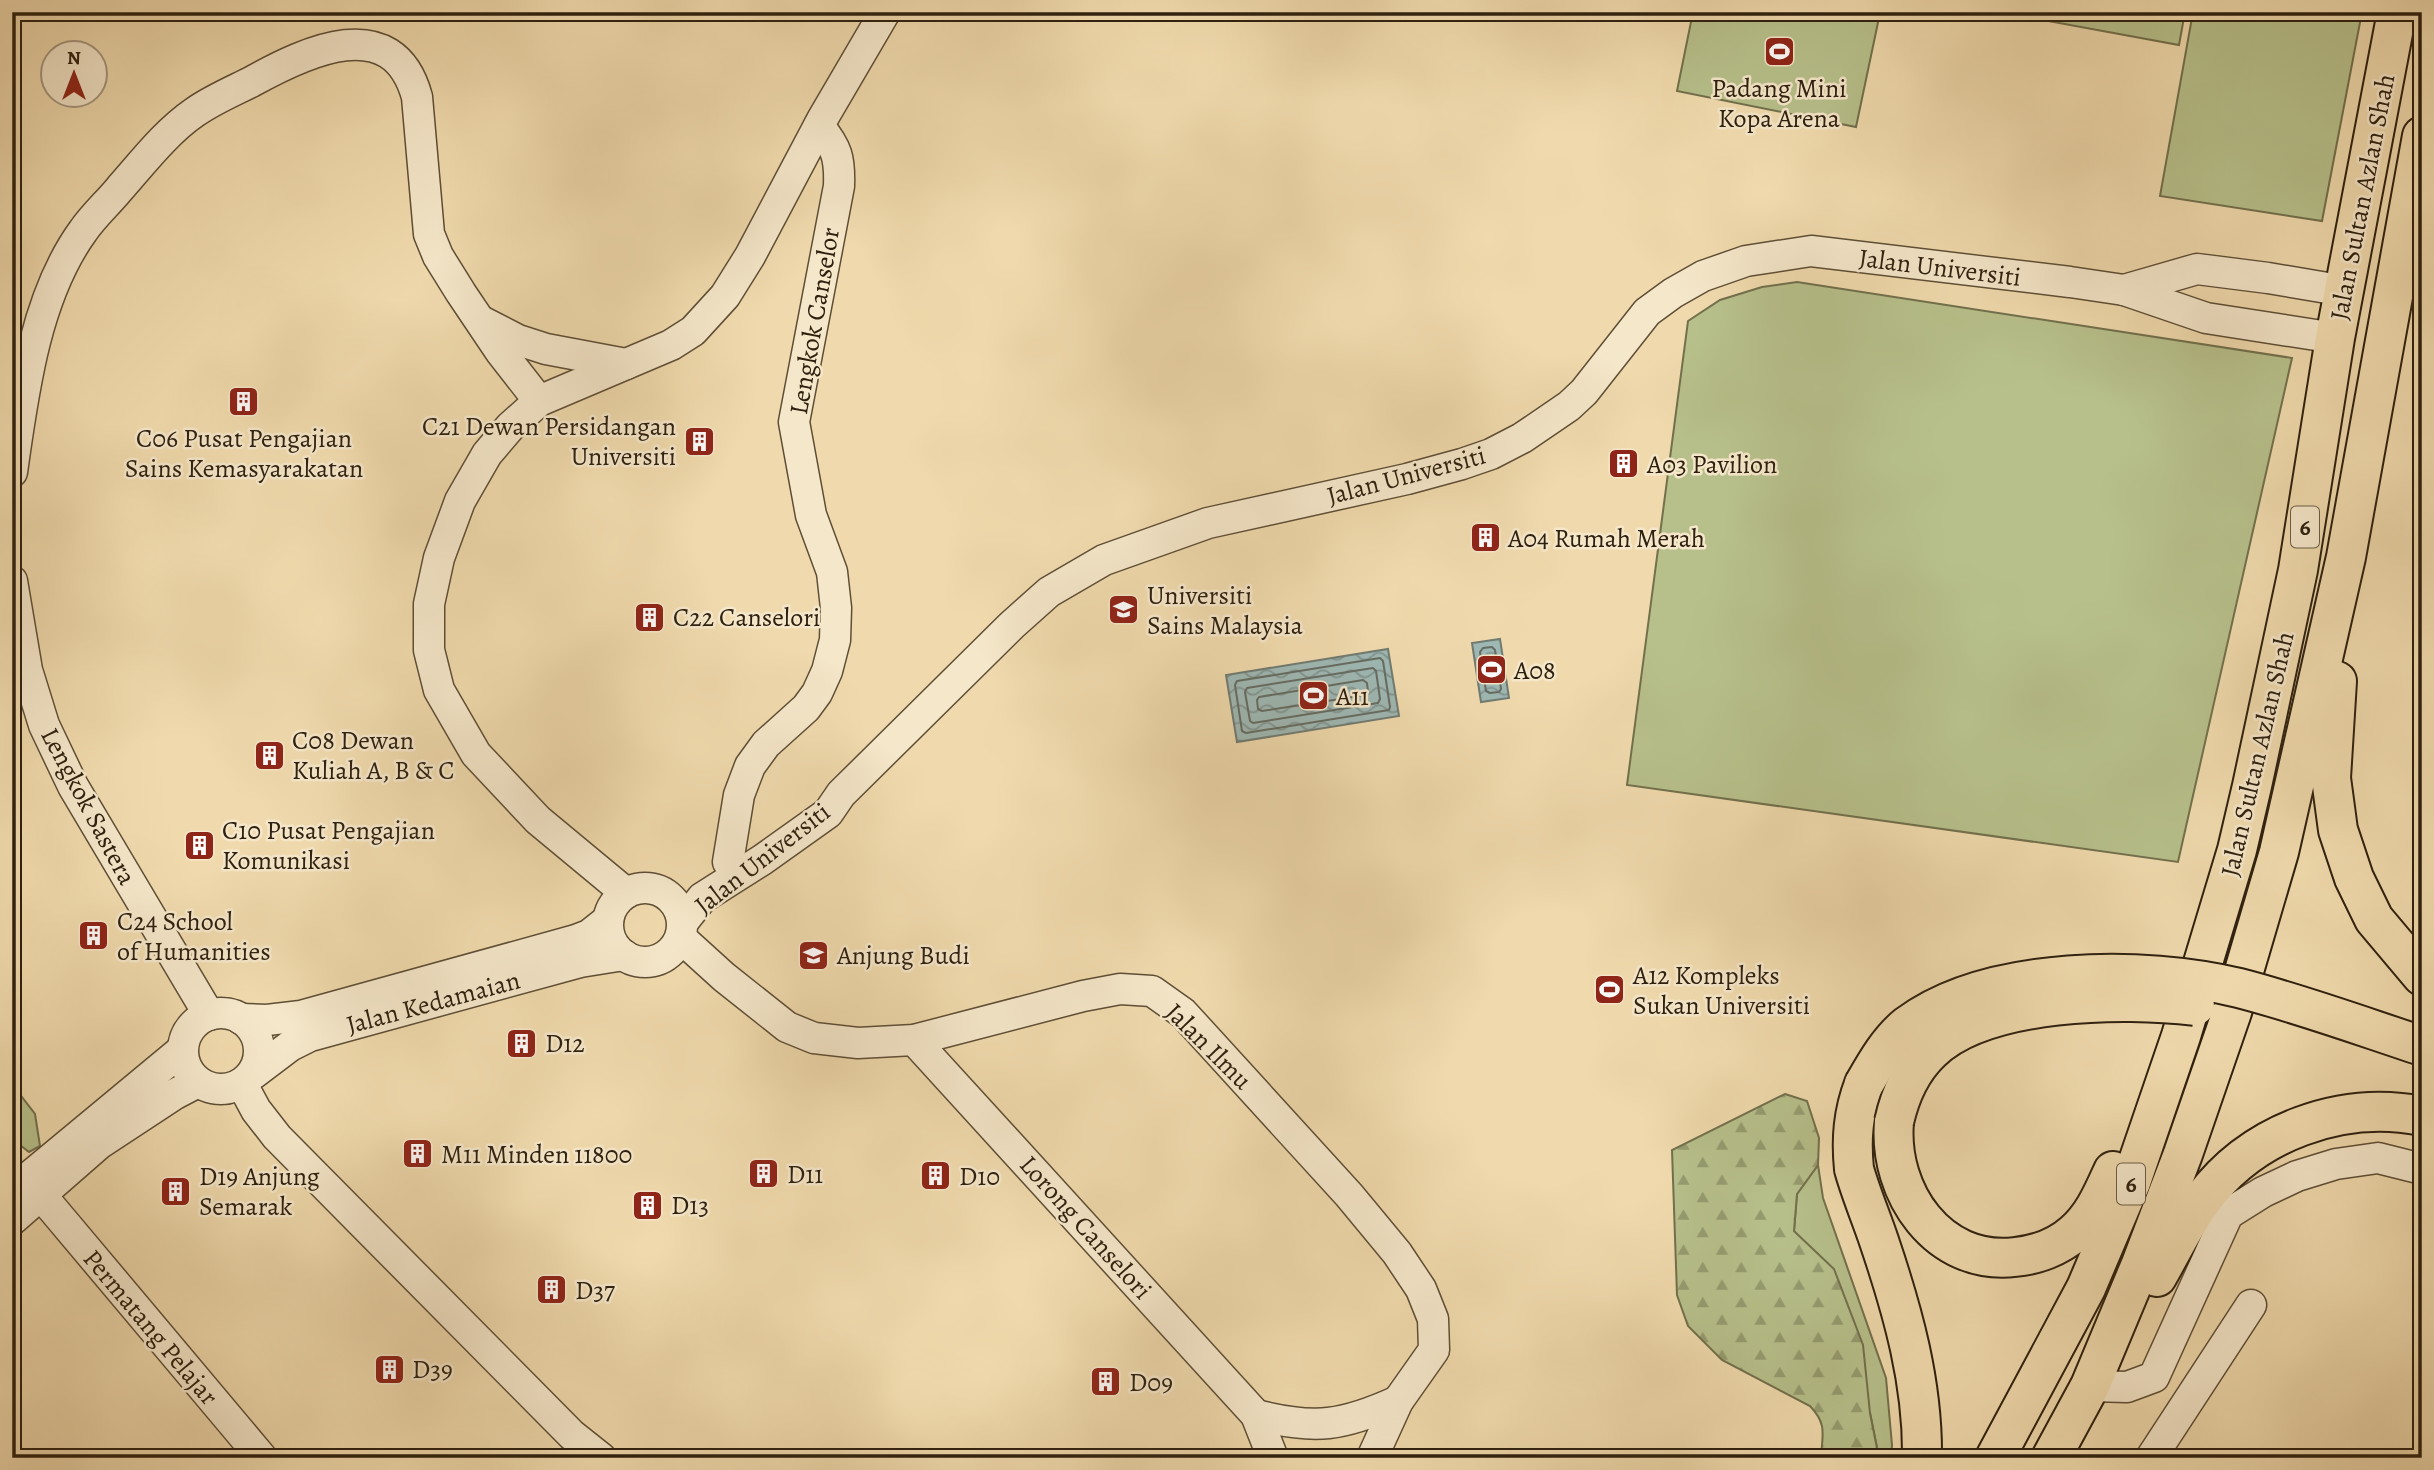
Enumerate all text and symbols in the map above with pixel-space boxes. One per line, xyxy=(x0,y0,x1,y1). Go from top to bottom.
sports icon: Padang Mini Kopa Arena xyxy=(1762,35,1796,69)
north arrow xyxy=(38,38,108,108)
text: N xyxy=(67,45,81,71)
place label: Padang Mini Kopa Arena xyxy=(1711,71,1847,136)
street label: Jalan Sultan Azlan Shah xyxy=(2321,71,2404,323)
street label: Lengkok Canselor xyxy=(781,225,848,417)
street label: Jalan Universiti xyxy=(1857,240,2023,295)
building icon: C06 Pusat Pengajian Sains Kemasyarakatan xyxy=(227,385,261,419)
place label: C21 Dewan Persidangan Universiti xyxy=(422,409,676,474)
place label: C06 Pusat Pengajian Sains Kemasyarakatan xyxy=(125,421,363,486)
building icon: C21 Dewan Persidangan Universiti xyxy=(682,424,716,458)
street label: Jalan Universiti xyxy=(1323,437,1489,513)
building icon: A03 Pavilion xyxy=(1607,447,1641,481)
place label: A03 Pavilion xyxy=(1646,447,1777,482)
road number: 6 xyxy=(2291,506,2319,548)
building icon: A04 Rumah Merah xyxy=(1468,521,1502,555)
place label: A04 Rumah Merah xyxy=(1507,521,1705,556)
place label: Universiti Sains Malaysia xyxy=(1147,578,1303,643)
school or university icon: Universiti Sains Malaysia xyxy=(1107,593,1141,627)
building icon: C22 Canselori xyxy=(633,600,667,634)
place label: C22 Canselori xyxy=(673,600,820,635)
street label: Jalan Sultan Azlan Shah xyxy=(2212,628,2303,880)
sports icon: A08 xyxy=(1474,653,1508,687)
place label: A08 xyxy=(1513,653,1556,688)
sports icon: A11 xyxy=(1296,679,1330,713)
place label: A11 xyxy=(1335,679,1369,714)
street label: Lengkok Sastera xyxy=(32,721,145,891)
place label: C08 Dewan Kuliah A, B & C xyxy=(292,723,454,788)
building icon: C08 Dewan Kuliah A, B & C xyxy=(252,738,286,772)
street label: Jalan Universiti xyxy=(687,794,837,922)
place label: C10 Pusat Pengajian Komunikasi xyxy=(222,813,435,878)
building icon: C10 Pusat Pengajian Komunikasi xyxy=(182,828,216,862)
place label: C24 School of Humanities xyxy=(117,904,271,969)
building icon: C24 School of Humanities xyxy=(77,919,111,953)
school or university icon: Anjung Budi xyxy=(797,938,831,972)
place label: Anjung Budi xyxy=(836,938,970,973)
place label: A12 Kompleks Sukan Universiti xyxy=(1632,958,1810,1023)
street label: Jalan Kedamaian xyxy=(342,962,524,1042)
sports icon: A12 Kompleks Sukan Universiti xyxy=(1593,973,1627,1007)
street label: Jalan Ilmu xyxy=(1158,995,1260,1098)
building icon: D12 xyxy=(505,1026,539,1060)
place label: D12 xyxy=(545,1026,585,1061)
building icon: M11 Minden 11800 xyxy=(401,1137,435,1171)
place label: M11 Minden 11800 xyxy=(441,1137,632,1172)
street label: Lorong Canselori xyxy=(1012,1148,1160,1307)
building icon: D11 xyxy=(747,1157,781,1191)
place label: D11 xyxy=(787,1157,823,1192)
place label: D19 Anjung Semarak xyxy=(199,1159,320,1224)
building icon: D10 xyxy=(919,1159,953,1193)
place label: D10 xyxy=(959,1159,1000,1194)
road number: 6 xyxy=(2117,1164,2145,1204)
building icon: D19 Anjung Semarak xyxy=(159,1174,193,1208)
building icon: D13 xyxy=(631,1188,665,1222)
place label: D13 xyxy=(671,1188,709,1223)
street label: Permatang Pelajar xyxy=(75,1242,226,1413)
building icon: D37 xyxy=(535,1273,569,1307)
place label: D37 xyxy=(575,1273,615,1308)
building icon: D39 xyxy=(372,1352,406,1386)
place label: D39 xyxy=(412,1352,453,1387)
building icon: D09 xyxy=(1089,1365,1123,1399)
place label: D09 xyxy=(1129,1365,1173,1400)

